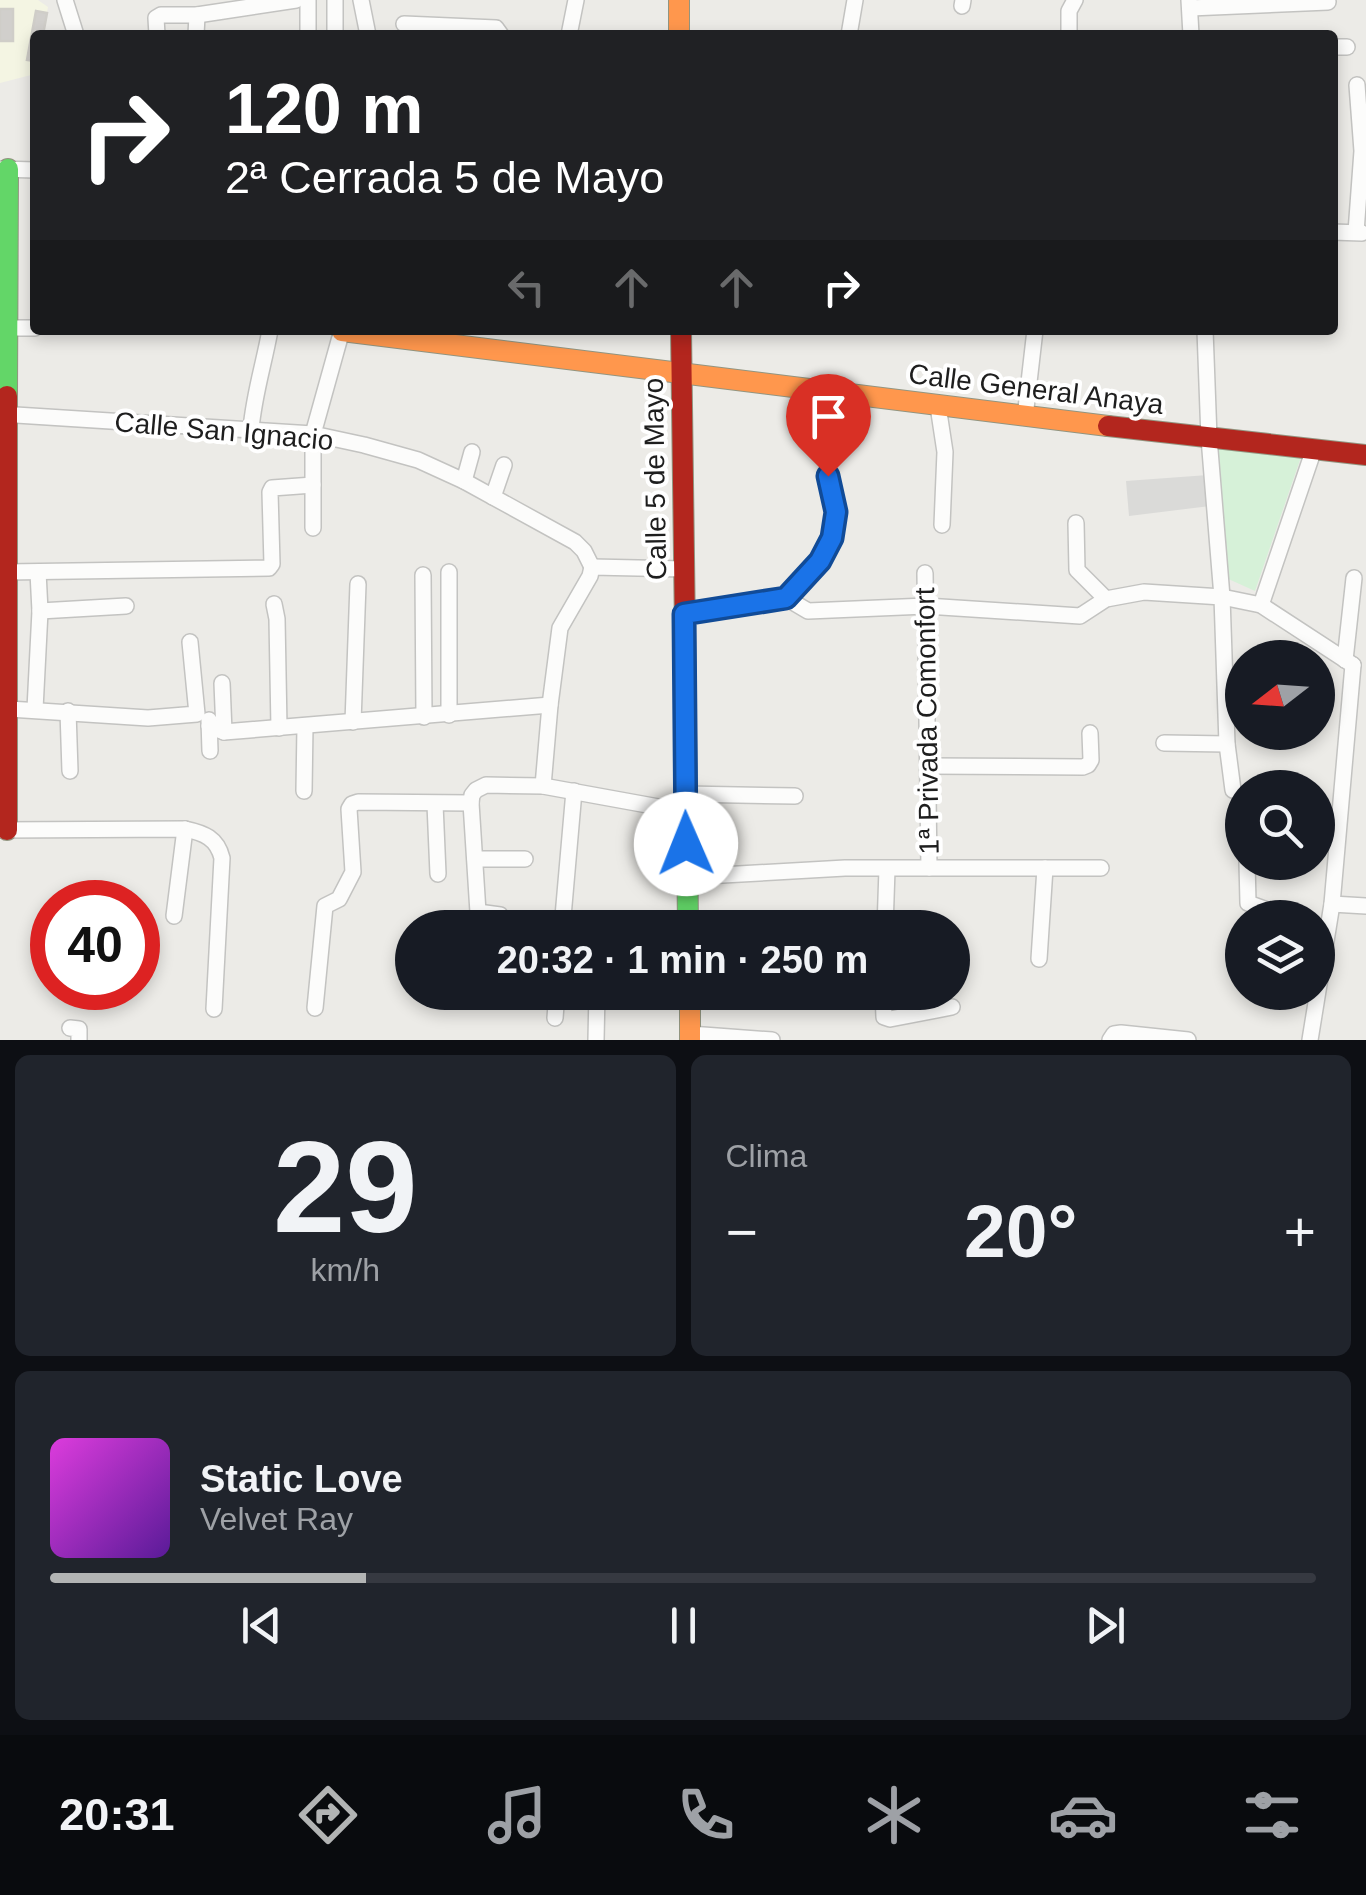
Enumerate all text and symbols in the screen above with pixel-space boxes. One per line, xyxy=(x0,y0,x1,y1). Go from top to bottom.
icon: right xyxy=(60,70,190,200)
text: 120 m xyxy=(225,70,423,148)
text: 2ª Cerrada 5 de Mayo xyxy=(225,152,664,203)
icon: left xyxy=(499,260,554,315)
icon: ahead xyxy=(604,260,659,315)
icon: ahead xyxy=(709,260,764,315)
icon: right xyxy=(814,260,869,315)
street label: Calle General Anaya xyxy=(907,358,1166,420)
pin xyxy=(786,374,871,477)
street label: Calle 5 de Mayo xyxy=(638,378,672,580)
icon: arrive xyxy=(801,389,856,444)
street label: Calle San Ignacio xyxy=(113,406,335,456)
street label: 1ª Privada Comonfort xyxy=(909,587,945,855)
north arrow xyxy=(1225,640,1335,750)
map controls xyxy=(1225,640,1335,1010)
button: search xyxy=(1225,770,1335,880)
position arrow xyxy=(634,792,738,896)
speed limit sign: 40 xyxy=(30,880,160,1010)
button: layers xyxy=(1225,900,1335,1010)
text: 20:32 · 1 min · 250 m xyxy=(497,939,868,981)
text: 29 xyxy=(273,1114,418,1260)
text: Clima xyxy=(726,1138,807,1174)
text: 20° xyxy=(964,1189,1077,1273)
text: − xyxy=(726,1201,758,1263)
text: + xyxy=(1284,1201,1316,1263)
text: km/h xyxy=(311,1252,380,1288)
text: Static Love xyxy=(200,1458,403,1500)
text: Velvet Ray xyxy=(200,1501,353,1537)
icon: previous xyxy=(234,1598,289,1653)
icon: pause xyxy=(656,1598,711,1653)
icon: next xyxy=(1078,1598,1133,1653)
icon: directions xyxy=(293,1780,363,1850)
icon: music xyxy=(482,1780,552,1850)
icon: phone xyxy=(671,1780,741,1850)
icon: climate xyxy=(859,1780,929,1850)
icon: car xyxy=(1048,1780,1118,1850)
icon: filters xyxy=(1237,1780,1307,1850)
text: 20:31 xyxy=(59,1789,174,1840)

